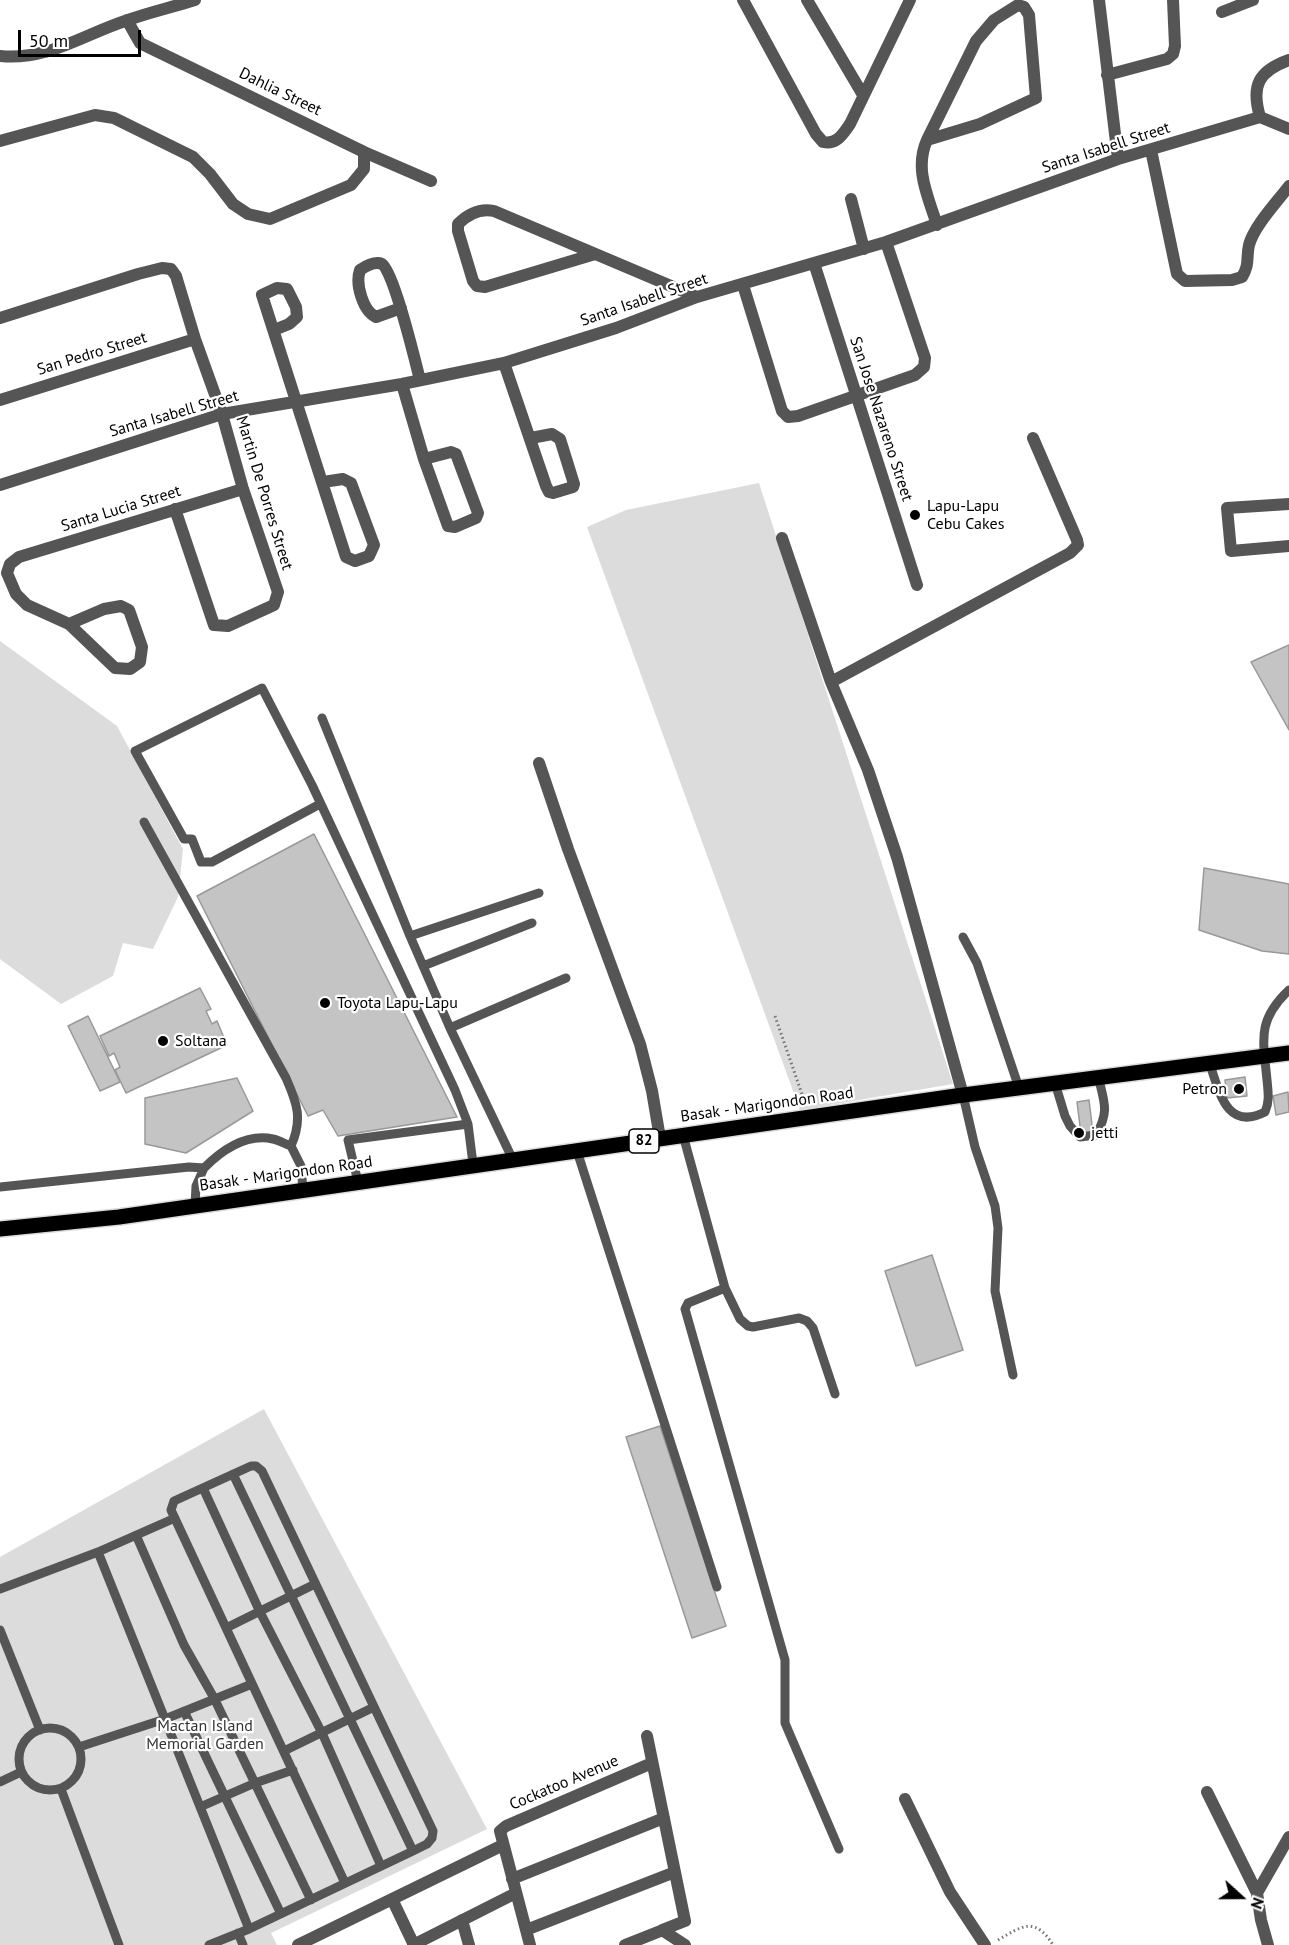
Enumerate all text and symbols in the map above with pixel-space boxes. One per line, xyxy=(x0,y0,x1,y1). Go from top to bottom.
scale bar xyxy=(21,18,144,56)
text: 50 m xyxy=(29,29,68,52)
street label: Dahlia Street xyxy=(236,64,324,120)
street label: Santa Isabell Street xyxy=(1040,118,1172,178)
street label: Santa Isabell Street xyxy=(578,269,710,331)
street label: San Pedro Street xyxy=(35,328,149,380)
street label: San Jose Nazareno Street xyxy=(845,334,917,504)
street label: Santa Isabell Street xyxy=(107,386,241,442)
street label: Martin De Porres Street xyxy=(231,414,297,572)
street label: Santa Lucia Street xyxy=(59,482,183,536)
place label: Lapu-Lapu Cebu Cakes xyxy=(927,496,1004,534)
marker: Lapu-Lapu Cebu Cakes xyxy=(908,508,922,522)
place label: Toyota Lapu-Lapu xyxy=(337,993,458,1013)
marker: Toyota Lapu-Lapu xyxy=(318,996,332,1010)
place label: Soltana xyxy=(175,1031,227,1051)
marker: Soltana xyxy=(156,1034,170,1048)
place label: Petron xyxy=(1182,1079,1227,1099)
marker: Petron xyxy=(1232,1082,1246,1096)
street label: Basak - Marigondon Road xyxy=(679,1083,855,1127)
place label: jetti xyxy=(1091,1123,1119,1143)
marker: jetti xyxy=(1072,1126,1086,1140)
road number: 82 xyxy=(629,1129,659,1153)
street label: Basak - Marigondon Road xyxy=(198,1152,374,1196)
park label: Mactan Island Memorial Garden xyxy=(146,1716,264,1754)
street label: Cockatoo Avenue xyxy=(507,1751,621,1815)
north arrow xyxy=(1211,1867,1271,1927)
text: N xyxy=(1247,1895,1269,1912)

